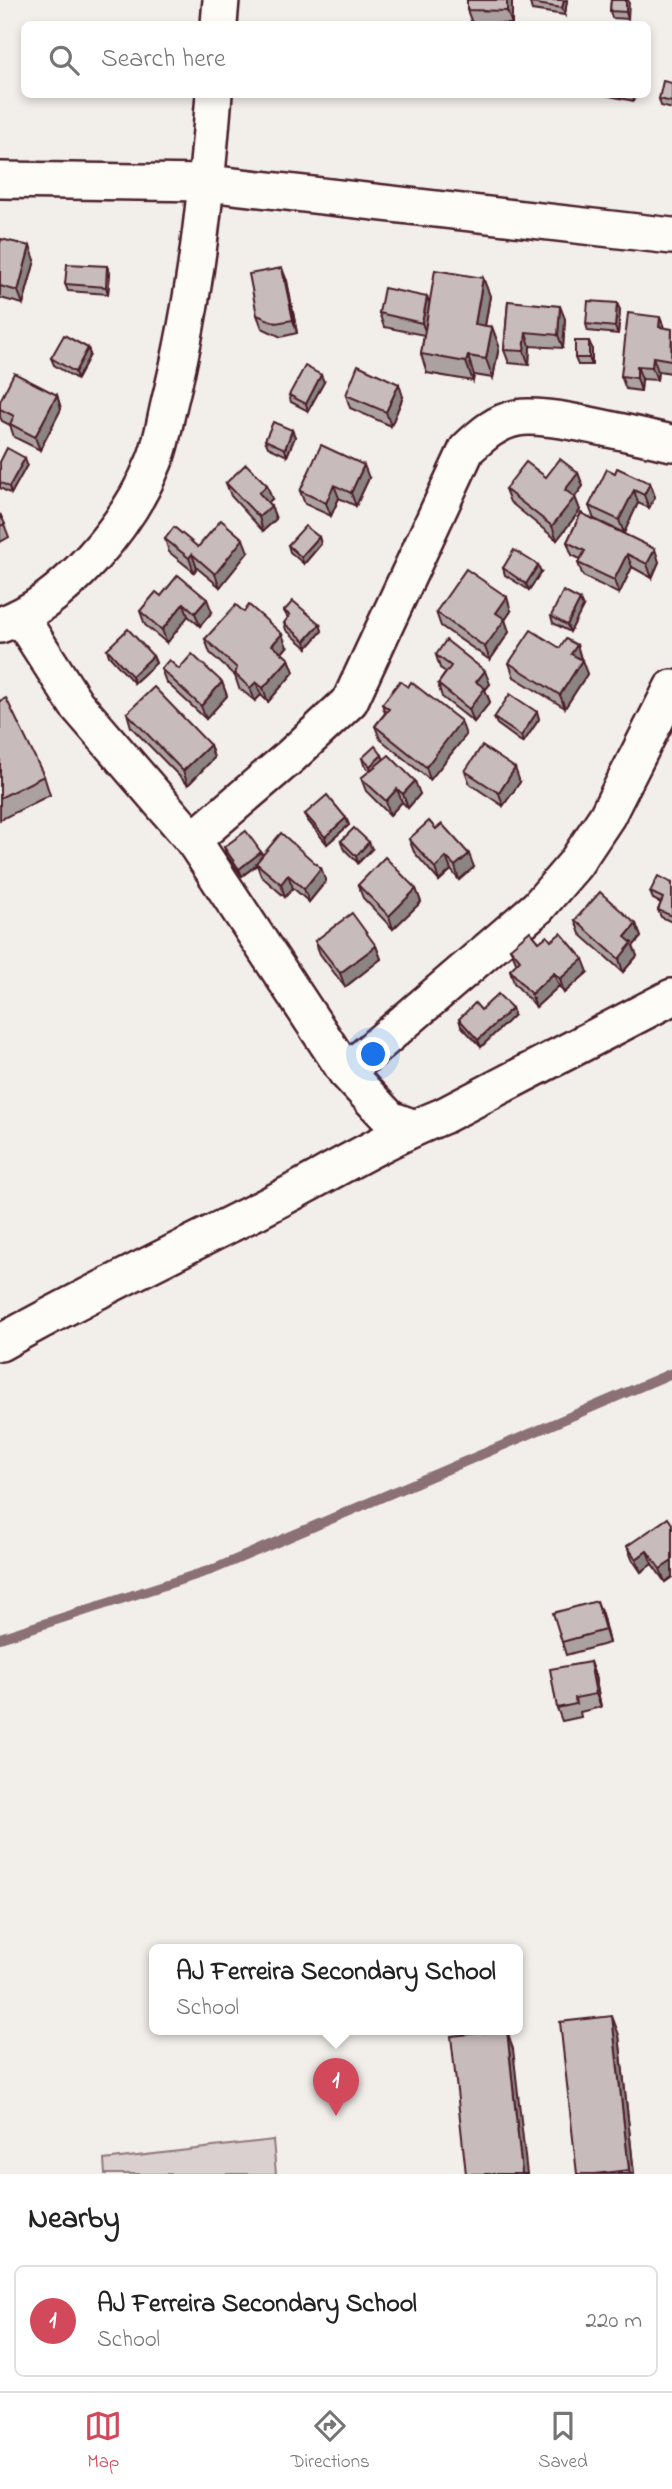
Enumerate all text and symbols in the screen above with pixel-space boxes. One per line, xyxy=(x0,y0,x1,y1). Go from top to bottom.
search box xyxy=(21,21,651,98)
icon: search xyxy=(45,41,83,79)
text: Search here xyxy=(101,41,226,79)
your location xyxy=(356,1037,390,1071)
popup xyxy=(149,1944,523,2035)
text: AJ Ferreira Secondary School xyxy=(176,1954,496,1992)
text: School xyxy=(176,1992,239,2025)
pin: 1 xyxy=(313,2058,359,2116)
text: Nearby xyxy=(28,2198,120,2242)
text: AJ Ferreira Secondary School xyxy=(97,2286,417,2324)
text: 1 xyxy=(49,2305,57,2338)
text: 220 m xyxy=(586,2305,642,2338)
text: School xyxy=(97,2324,160,2357)
tab: Map xyxy=(84,2407,122,2476)
tab: Directions xyxy=(291,2407,370,2476)
tab: Saved xyxy=(538,2407,588,2476)

